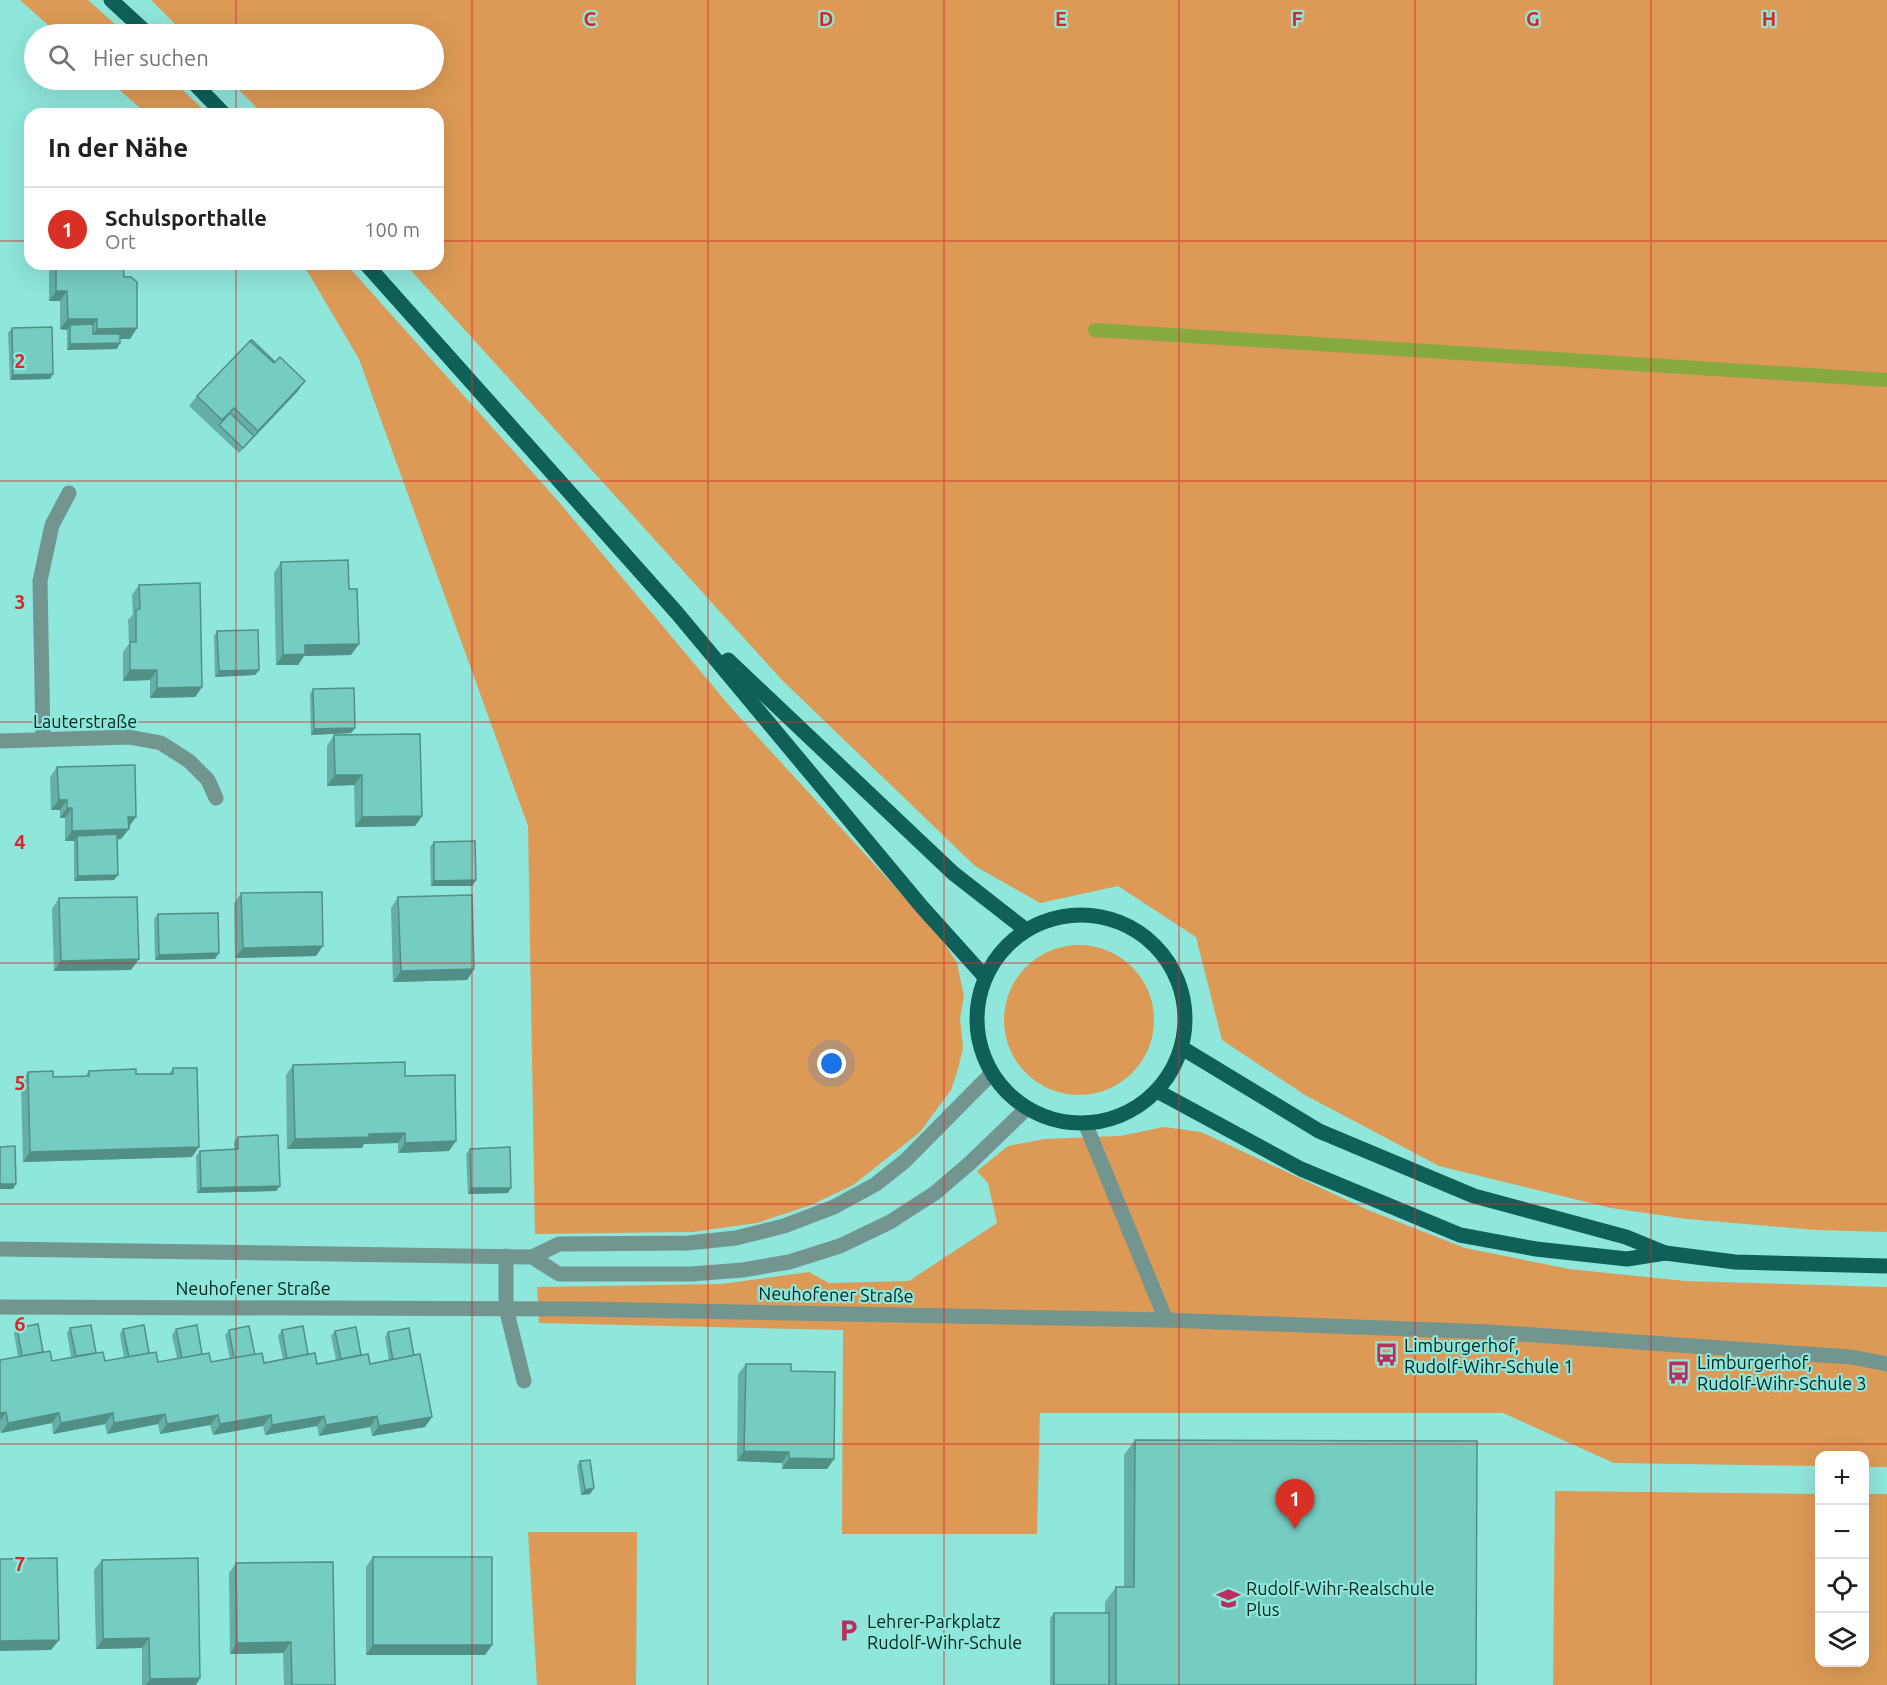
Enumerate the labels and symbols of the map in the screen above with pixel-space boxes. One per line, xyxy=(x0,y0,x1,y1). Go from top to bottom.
text: C xyxy=(584,7,597,30)
text: D xyxy=(819,7,833,30)
text: E xyxy=(1055,7,1067,30)
text: F xyxy=(1291,7,1303,30)
text: G xyxy=(1526,7,1540,30)
text: H xyxy=(1762,7,1776,30)
text: 2 xyxy=(14,349,26,372)
text: 3 xyxy=(14,590,26,613)
street label: Lauterstraße xyxy=(33,711,137,731)
text: 4 xyxy=(14,830,26,853)
your location xyxy=(817,1049,846,1078)
text: 5 xyxy=(14,1071,26,1094)
street label: Neuhofener Straße xyxy=(175,1278,331,1298)
street label: Neuhofener Straße xyxy=(758,1283,914,1305)
text: 6 xyxy=(14,1312,26,1335)
place label: Limburgerhof, Rudolf-Wihr-Schule 1 xyxy=(1404,1335,1574,1376)
bus stop icon: Limburgerhof, Rudolf-Wihr-Schule 1 xyxy=(1373,1342,1399,1368)
place label: Limburgerhof, Rudolf-Wihr-Schule 3 xyxy=(1697,1352,1867,1393)
bus stop icon: Limburgerhof, Rudolf-Wihr-Schule 3 xyxy=(1666,1359,1692,1385)
pin: 1 xyxy=(1276,1480,1314,1529)
text: 7 xyxy=(14,1552,26,1575)
place label: Rudolf-Wihr-Realschule Plus xyxy=(1246,1578,1435,1619)
school or university icon: Rudolf-Wihr-Realschule Plus xyxy=(1215,1585,1241,1611)
place label: Lehrer-Parkplatz Rudolf-Wihr-Schule xyxy=(867,1611,1022,1652)
parking icon: Lehrer-Parkplatz Rudolf-Wihr-Schule xyxy=(836,1618,862,1644)

